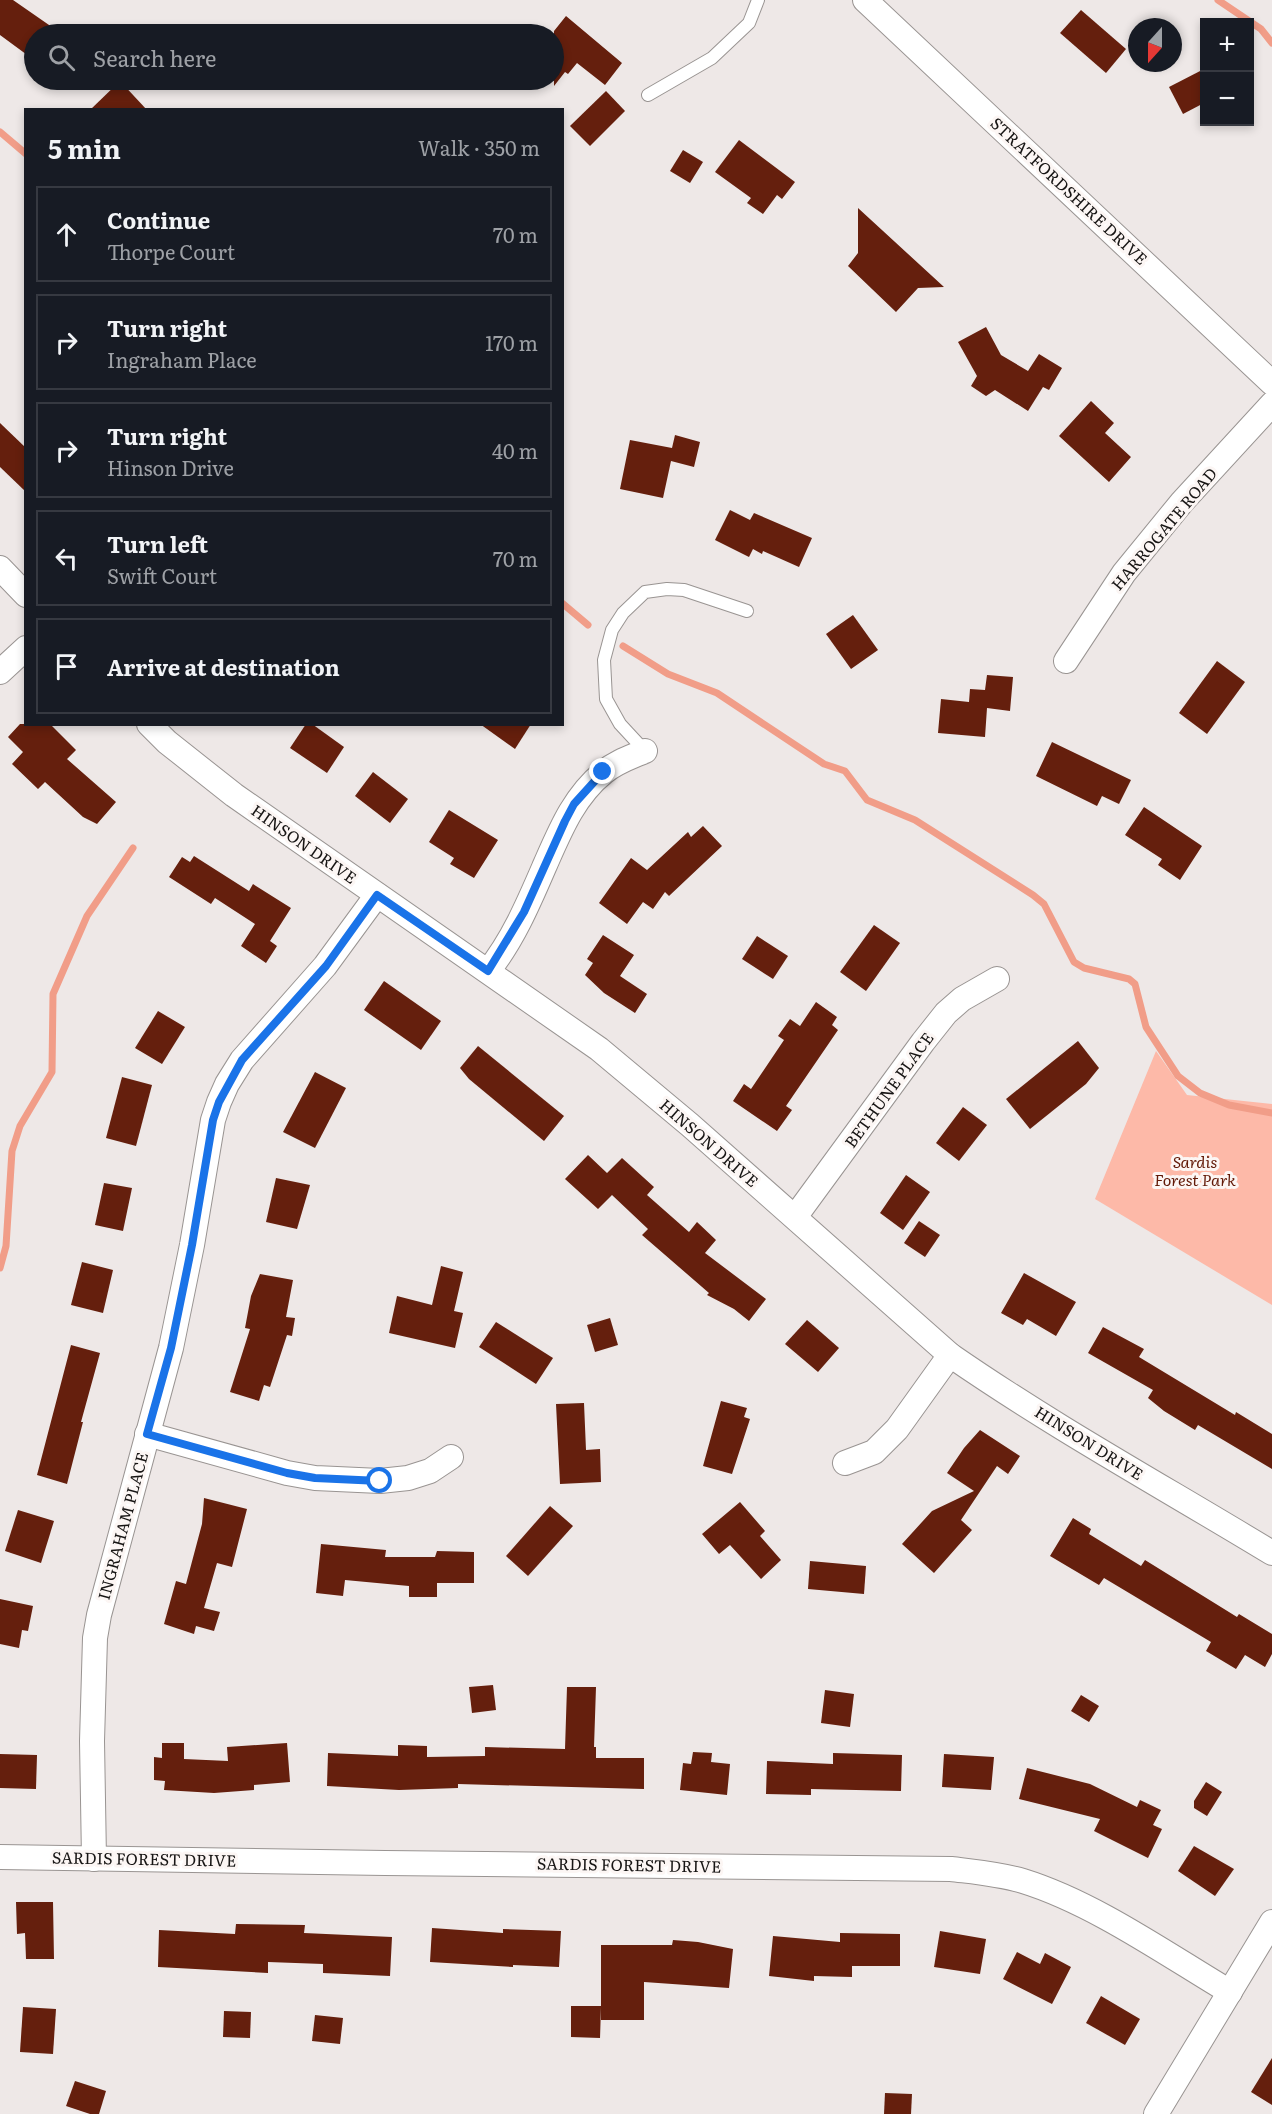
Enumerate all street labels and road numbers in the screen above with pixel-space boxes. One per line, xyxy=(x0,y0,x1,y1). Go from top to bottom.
street label: STRATFORDSHIRE DRIVE xyxy=(986,111,1154,270)
street label: HARROGATE ROAD xyxy=(1105,462,1222,595)
street label: HINSON DRIVE xyxy=(247,798,362,889)
street label: BETHUNE PLACE xyxy=(838,1027,938,1152)
street label: HINSON DRIVE xyxy=(655,1093,764,1192)
street label: HINSON DRIVE xyxy=(1031,1399,1148,1485)
street label: INGRAHAM PLACE xyxy=(91,1449,153,1602)
street label: SARDIS FOREST DRIVE xyxy=(52,1844,236,1872)
street label: SARDIS FOREST DRIVE xyxy=(537,1850,721,1878)

